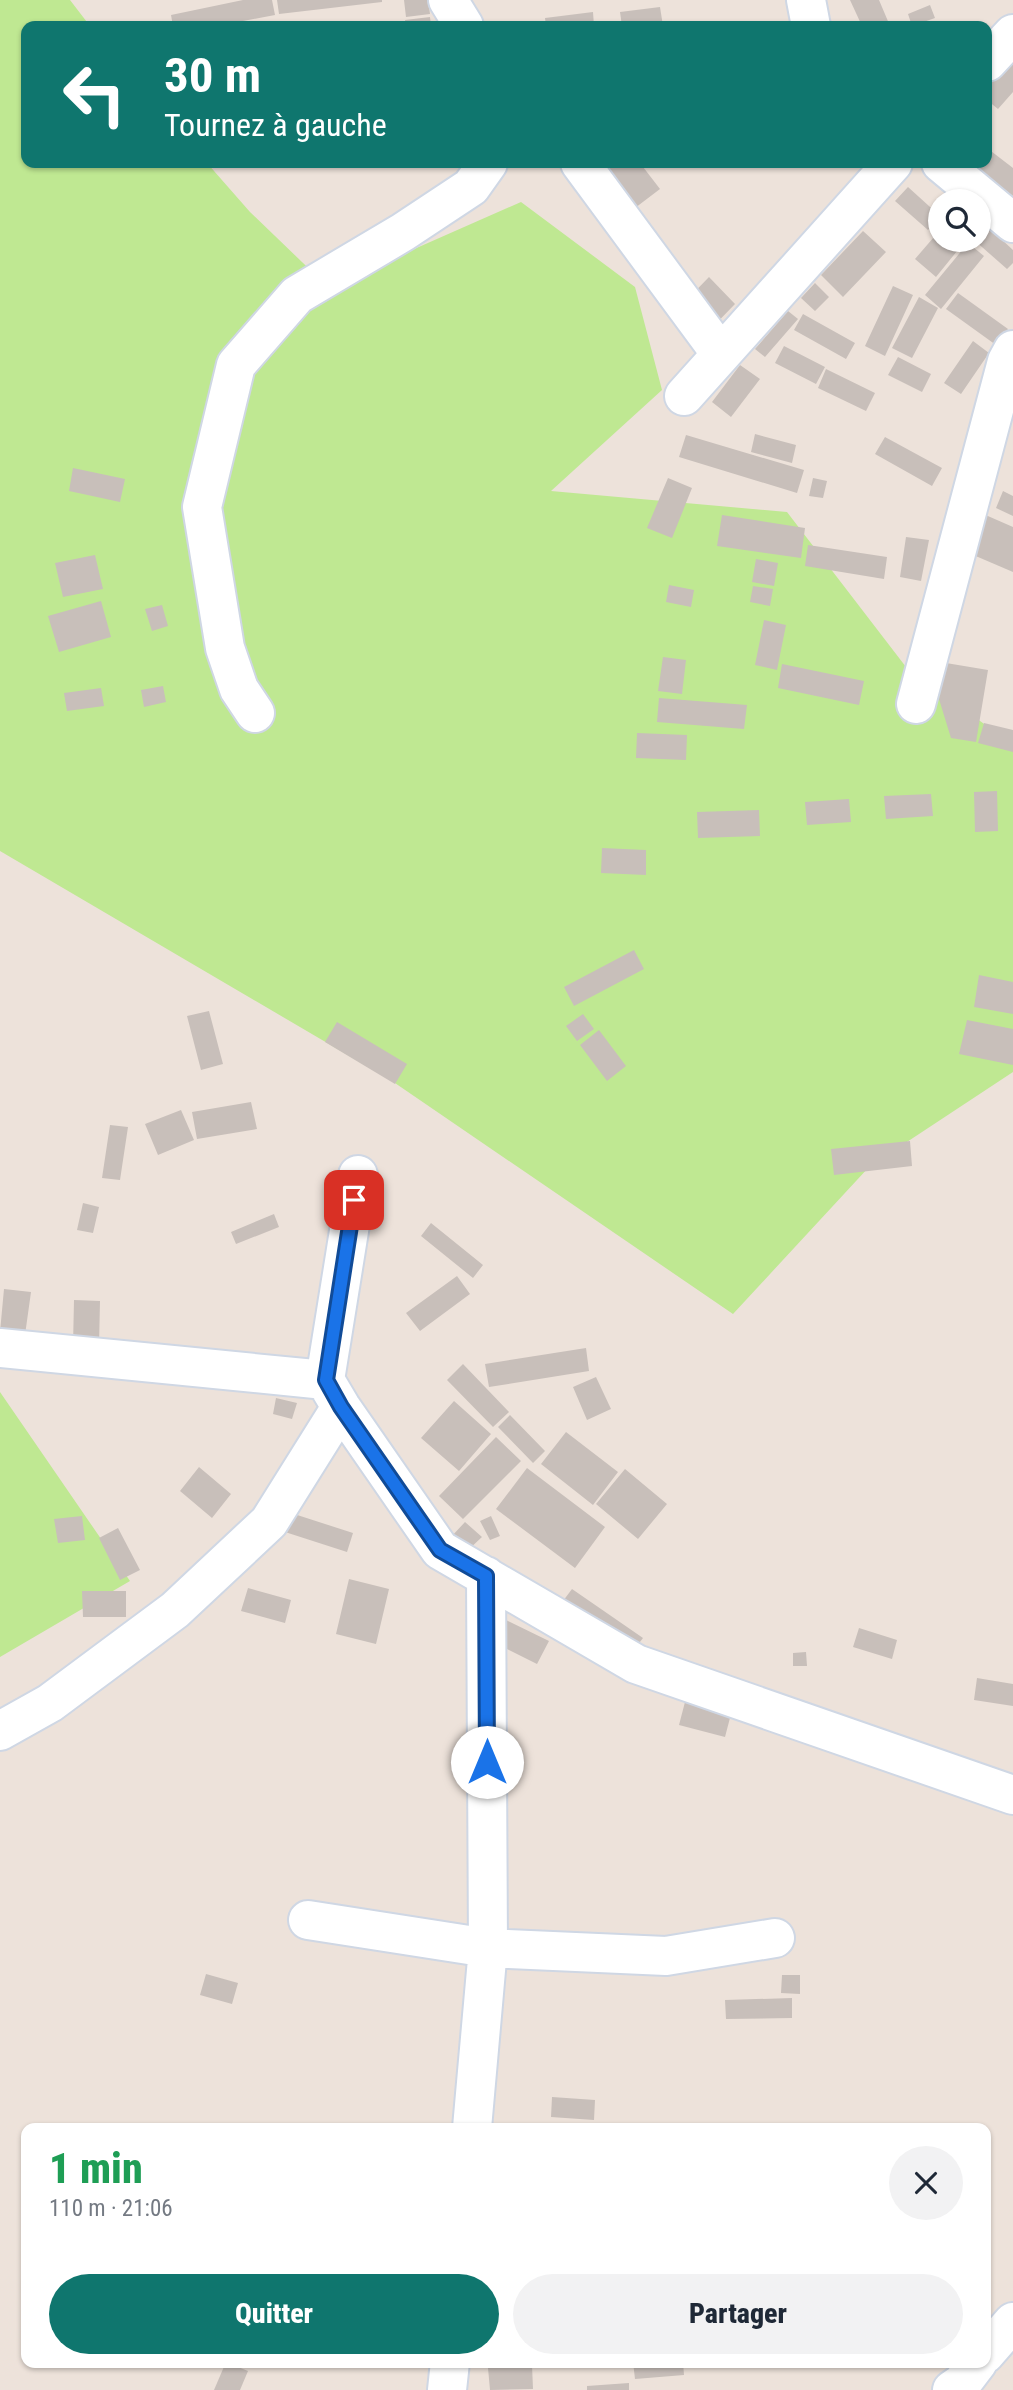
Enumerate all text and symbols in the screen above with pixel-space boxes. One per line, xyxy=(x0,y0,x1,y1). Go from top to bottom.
text: 30 m xyxy=(164,47,261,104)
icon: left xyxy=(49,49,140,140)
text: Tournez à gauche xyxy=(164,106,387,144)
map controls xyxy=(928,189,991,252)
button: search xyxy=(928,189,991,252)
pin xyxy=(324,1170,384,1230)
icon: arrive xyxy=(335,1181,373,1219)
position arrow xyxy=(450,1725,524,1799)
text: 1 min xyxy=(49,2144,143,2193)
button: close xyxy=(889,2146,963,2220)
text: 110 m · 21:06 xyxy=(49,2195,173,2222)
button: Quitter xyxy=(49,2274,499,2354)
button: Partager xyxy=(513,2274,963,2354)

